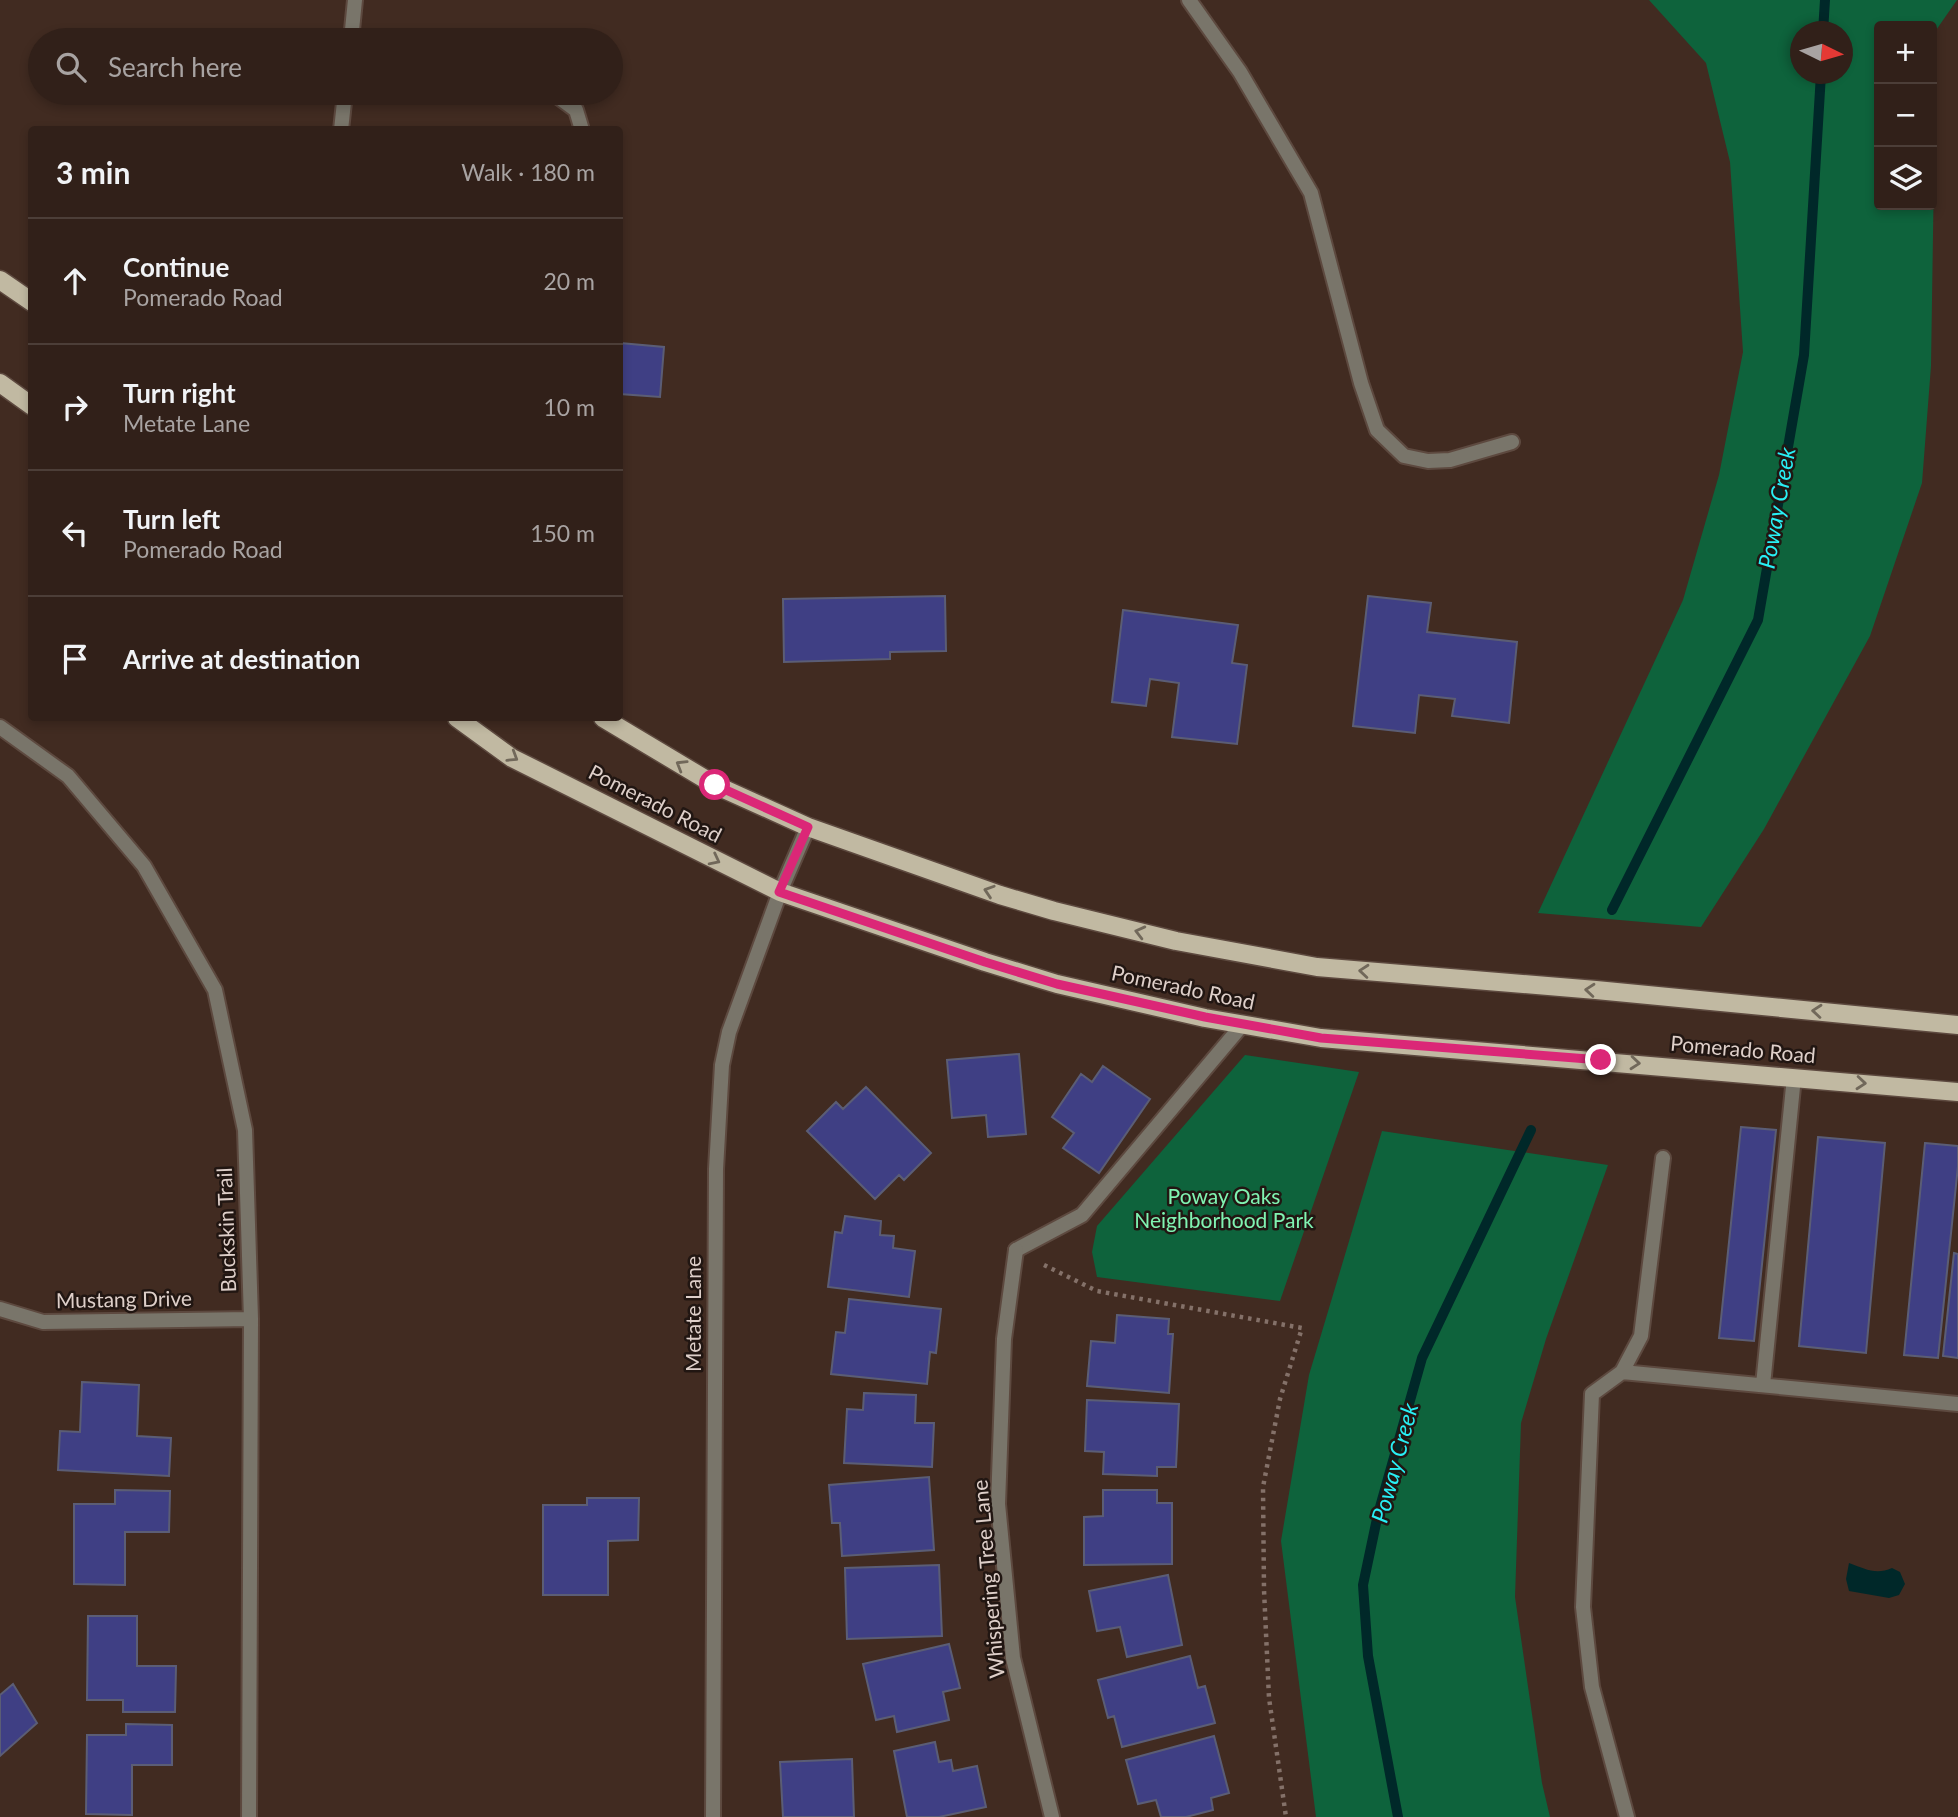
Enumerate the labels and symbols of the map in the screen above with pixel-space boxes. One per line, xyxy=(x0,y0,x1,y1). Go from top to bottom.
north arrow xyxy=(1790,21,1853,84)
water label: Poway Creek xyxy=(1752,444,1801,571)
one-way arrow xyxy=(505,749,518,762)
street label: Pomerado Road xyxy=(585,758,726,847)
one-way arrow xyxy=(675,760,688,773)
route start xyxy=(699,769,730,800)
one-way arrow xyxy=(708,851,720,865)
one-way arrow xyxy=(983,885,995,899)
one-way arrow xyxy=(1134,926,1146,940)
street label: Pomerado Road xyxy=(1109,959,1257,1014)
one-way arrow xyxy=(1358,964,1369,979)
one-way arrow xyxy=(1585,983,1596,998)
one-way arrow xyxy=(1811,1004,1822,1019)
street label: Pomerado Road xyxy=(1669,1030,1817,1067)
route end xyxy=(1585,1044,1616,1075)
one-way arrow xyxy=(1629,1055,1640,1070)
one-way arrow xyxy=(1856,1075,1867,1090)
street label: Buckskin Trail xyxy=(211,1167,240,1293)
park label: Poway Oaks Neighborhood Park xyxy=(1134,1183,1314,1232)
street label: Metate Lane xyxy=(680,1256,705,1372)
street label: Mustang Drive xyxy=(56,1285,192,1312)
water label: Poway Creek xyxy=(1365,1399,1424,1526)
street label: Whispering Tree Lane xyxy=(966,1479,1009,1679)

